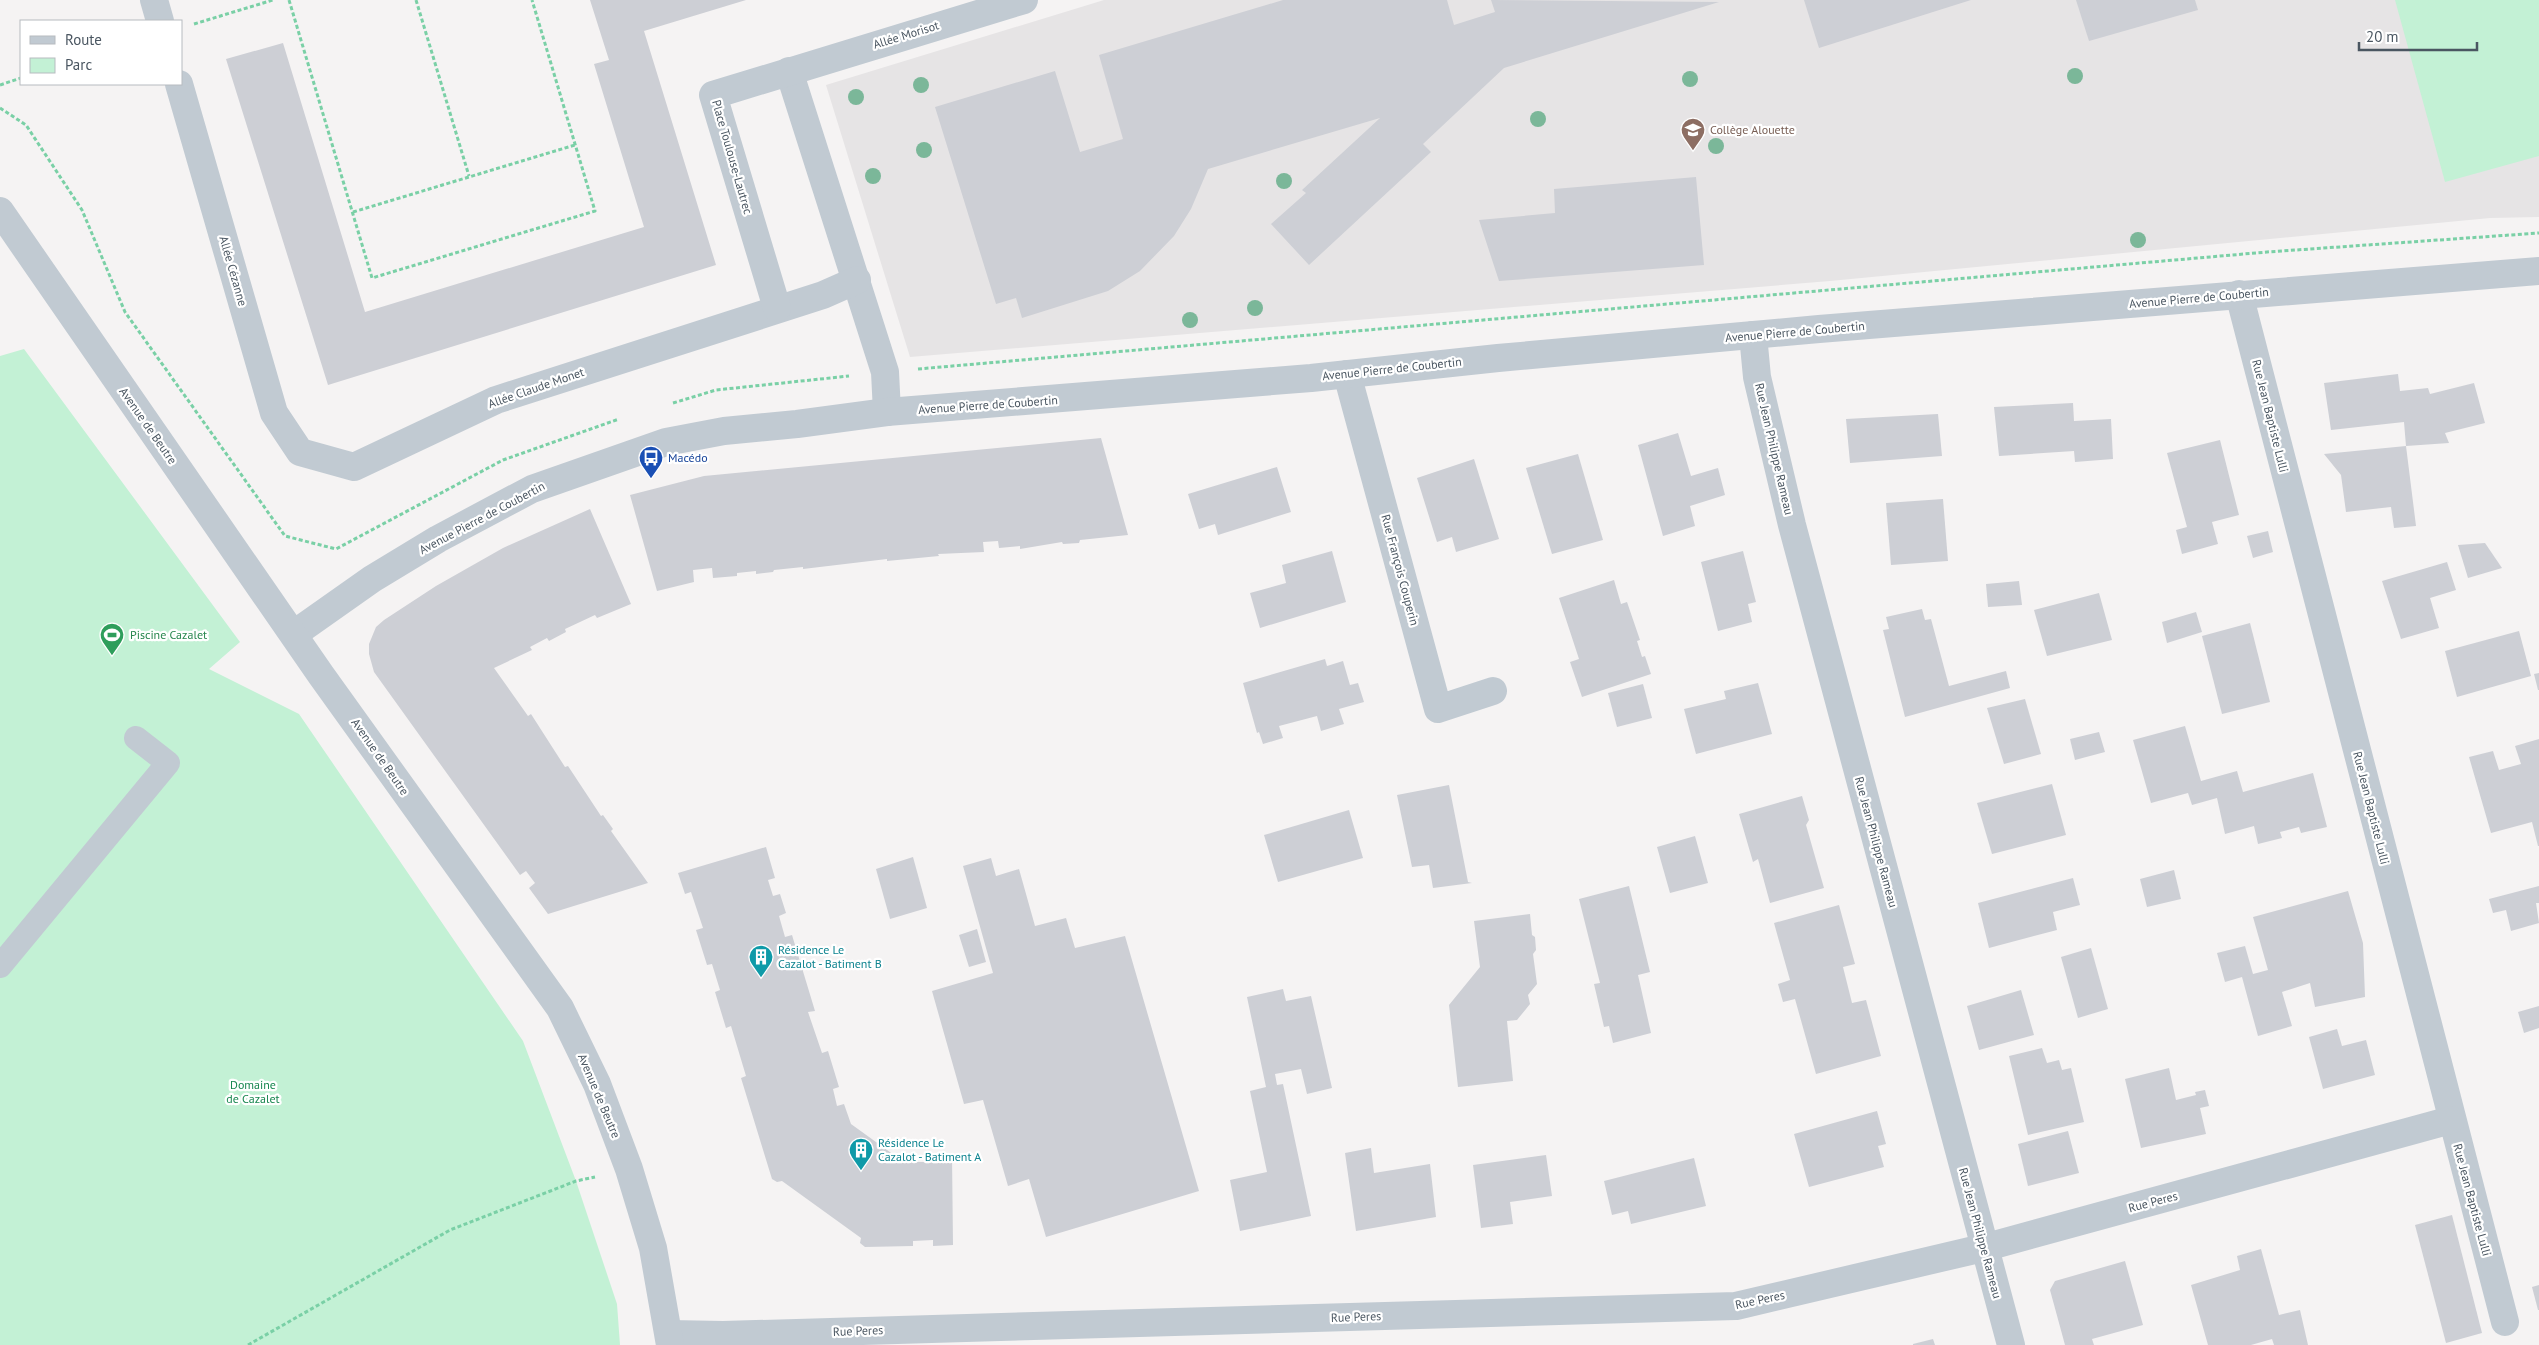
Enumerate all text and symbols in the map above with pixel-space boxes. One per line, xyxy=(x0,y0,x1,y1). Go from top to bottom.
street label: Allée Morisot xyxy=(871,17,941,52)
legend xyxy=(20,20,182,85)
scale bar xyxy=(2359,20,2476,52)
text: 20 m xyxy=(2366,27,2399,46)
text: Route xyxy=(65,30,102,49)
text: Parc xyxy=(65,55,92,74)
street label: Place Toulouse-Lautrec xyxy=(709,98,756,216)
school or university icon: Collège Alouette xyxy=(1680,117,1706,151)
place label: Collège Alouette xyxy=(1710,122,1795,137)
street label: Allée Cézanne xyxy=(216,234,251,308)
street label: Avenue Pierre de Coubertin xyxy=(2129,284,2269,311)
street label: Avenue Pierre de Coubertin xyxy=(1725,318,1865,345)
street label: Avenue Pierre de Coubertin xyxy=(1321,354,1462,383)
street label: Rue Jean Baptiste Lulli xyxy=(2249,358,2292,474)
street label: Allée Claude Monet xyxy=(486,364,586,411)
street label: Rue Jean Philippe Rameau xyxy=(1752,382,1797,516)
street label: Avenue de Beutre xyxy=(116,384,180,467)
street label: Avenue Pierre de Coubertin xyxy=(918,392,1058,417)
bus stop icon: Macédo xyxy=(638,445,664,479)
place label: Macédo xyxy=(668,450,708,465)
street label: Avenue Pierre de Coubertin xyxy=(416,478,547,557)
street label: Rue François Couperin xyxy=(1378,513,1423,627)
sports icon: Piscine Cazalet xyxy=(99,622,125,656)
place label: Piscine Cazalet xyxy=(130,627,207,642)
street label: Avenue de Beutre xyxy=(348,715,412,798)
street label: Rue Jean Baptiste Lulli xyxy=(2350,750,2393,866)
street label: Rue Jean Philippe Rameau xyxy=(1852,775,1901,909)
place label: Résidence Le Cazalot - Batiment B xyxy=(778,942,882,971)
building icon: Résidence Le Cazalot - Batiment B xyxy=(748,944,774,978)
street label: Avenue de Beutre xyxy=(575,1051,624,1140)
park label: Domaine de Cazalet xyxy=(226,1077,280,1106)
place label: Résidence Le Cazalot - Batiment A xyxy=(878,1135,981,1164)
building icon: Résidence Le Cazalot - Batiment A xyxy=(848,1137,874,1171)
street label: Rue Jean Baptiste Lulli xyxy=(2450,1142,2495,1258)
street label: Rue Jean Philippe Rameau xyxy=(1956,1166,2005,1300)
street label: Rue Peres xyxy=(2127,1188,2179,1215)
street label: Rue Peres xyxy=(1734,1287,1786,1312)
street label: Rue Peres xyxy=(1331,1308,1381,1325)
street label: Rue Peres xyxy=(833,1322,883,1339)

